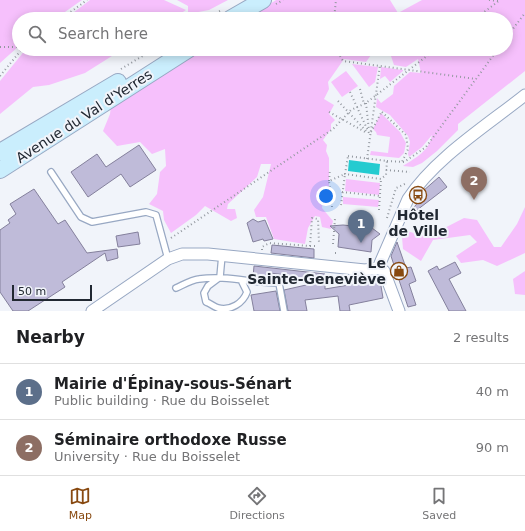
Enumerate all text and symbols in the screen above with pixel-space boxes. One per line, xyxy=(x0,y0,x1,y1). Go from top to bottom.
search box xyxy=(12,12,513,56)
icon: search xyxy=(26,23,48,45)
text: Search here xyxy=(58,25,148,43)
street label: Avenue du Val d'Yerres xyxy=(13,66,155,166)
pin: 2 xyxy=(461,167,487,200)
bus stop icon: Hôtel de Ville xyxy=(408,185,428,205)
your location xyxy=(316,186,336,206)
place label: Hôtel de Ville xyxy=(389,207,447,239)
pin: 1 xyxy=(348,210,374,243)
place label: Le Sainte-Geneviève xyxy=(247,255,386,287)
shop icon: Le Sainte-Geneviève xyxy=(389,261,409,281)
scale bar xyxy=(12,283,92,302)
text: 50 m xyxy=(18,285,46,298)
text: Nearby xyxy=(16,327,85,347)
text: 2 results xyxy=(453,330,509,345)
text: Mairie d'Épinay-sous-Sénart xyxy=(54,375,291,393)
text: 1 xyxy=(24,384,34,399)
text: 40 m xyxy=(476,384,509,399)
text: Public building · Rue du Boisselet xyxy=(54,393,269,408)
text: Séminaire orthodoxe Russe xyxy=(54,431,287,449)
text: 2 xyxy=(24,440,34,455)
text: 90 m xyxy=(476,440,509,455)
text: University · Rue du Boisselet xyxy=(54,449,240,464)
tab: Map xyxy=(69,485,92,522)
tab: Directions xyxy=(229,485,285,522)
tab: Saved xyxy=(422,485,456,522)

